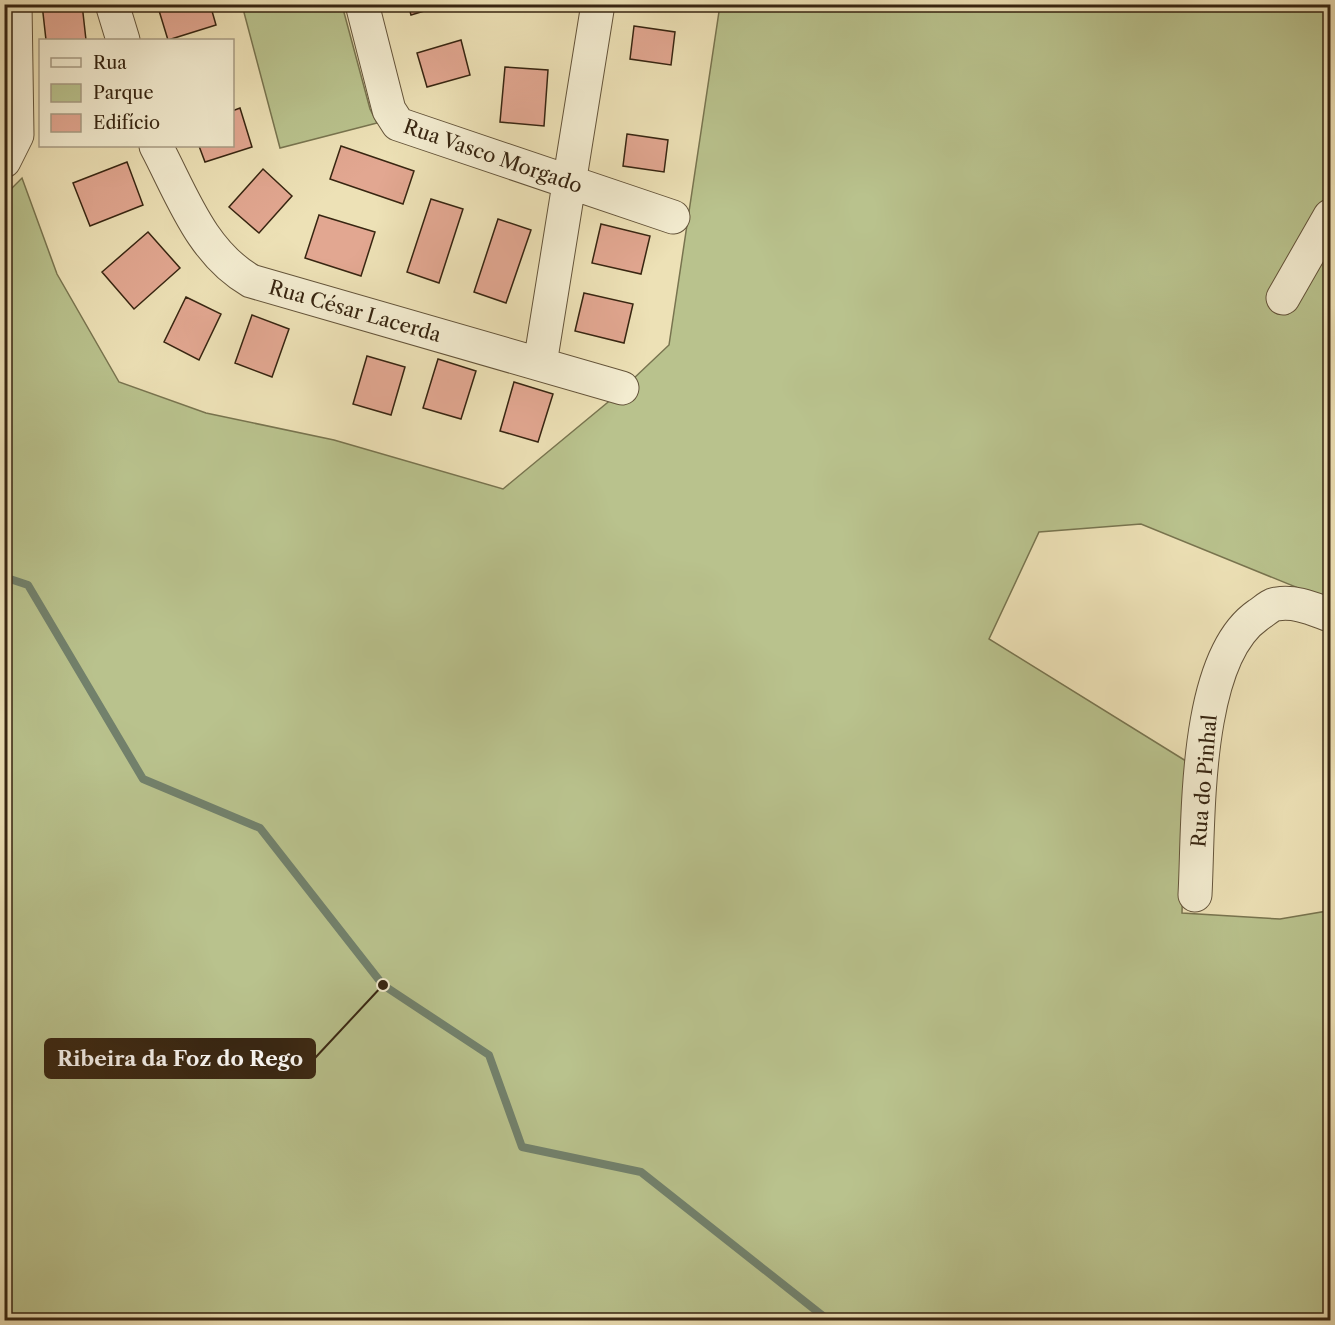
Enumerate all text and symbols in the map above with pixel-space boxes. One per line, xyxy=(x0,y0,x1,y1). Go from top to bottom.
legend xyxy=(39,39,234,147)
text: Rua xyxy=(93,52,127,74)
text: Parque xyxy=(93,82,154,104)
text: Edifício xyxy=(93,112,160,134)
street label: Rua Vasco Morgado xyxy=(400,114,586,198)
street label: Rua César Lacerda xyxy=(266,275,444,347)
street label: Rua do Pinhal xyxy=(1186,714,1222,848)
callout: Ribeira da Foz do Rego xyxy=(45,1039,315,1078)
text: Ribeira da Foz do Rego xyxy=(57,1046,303,1071)

